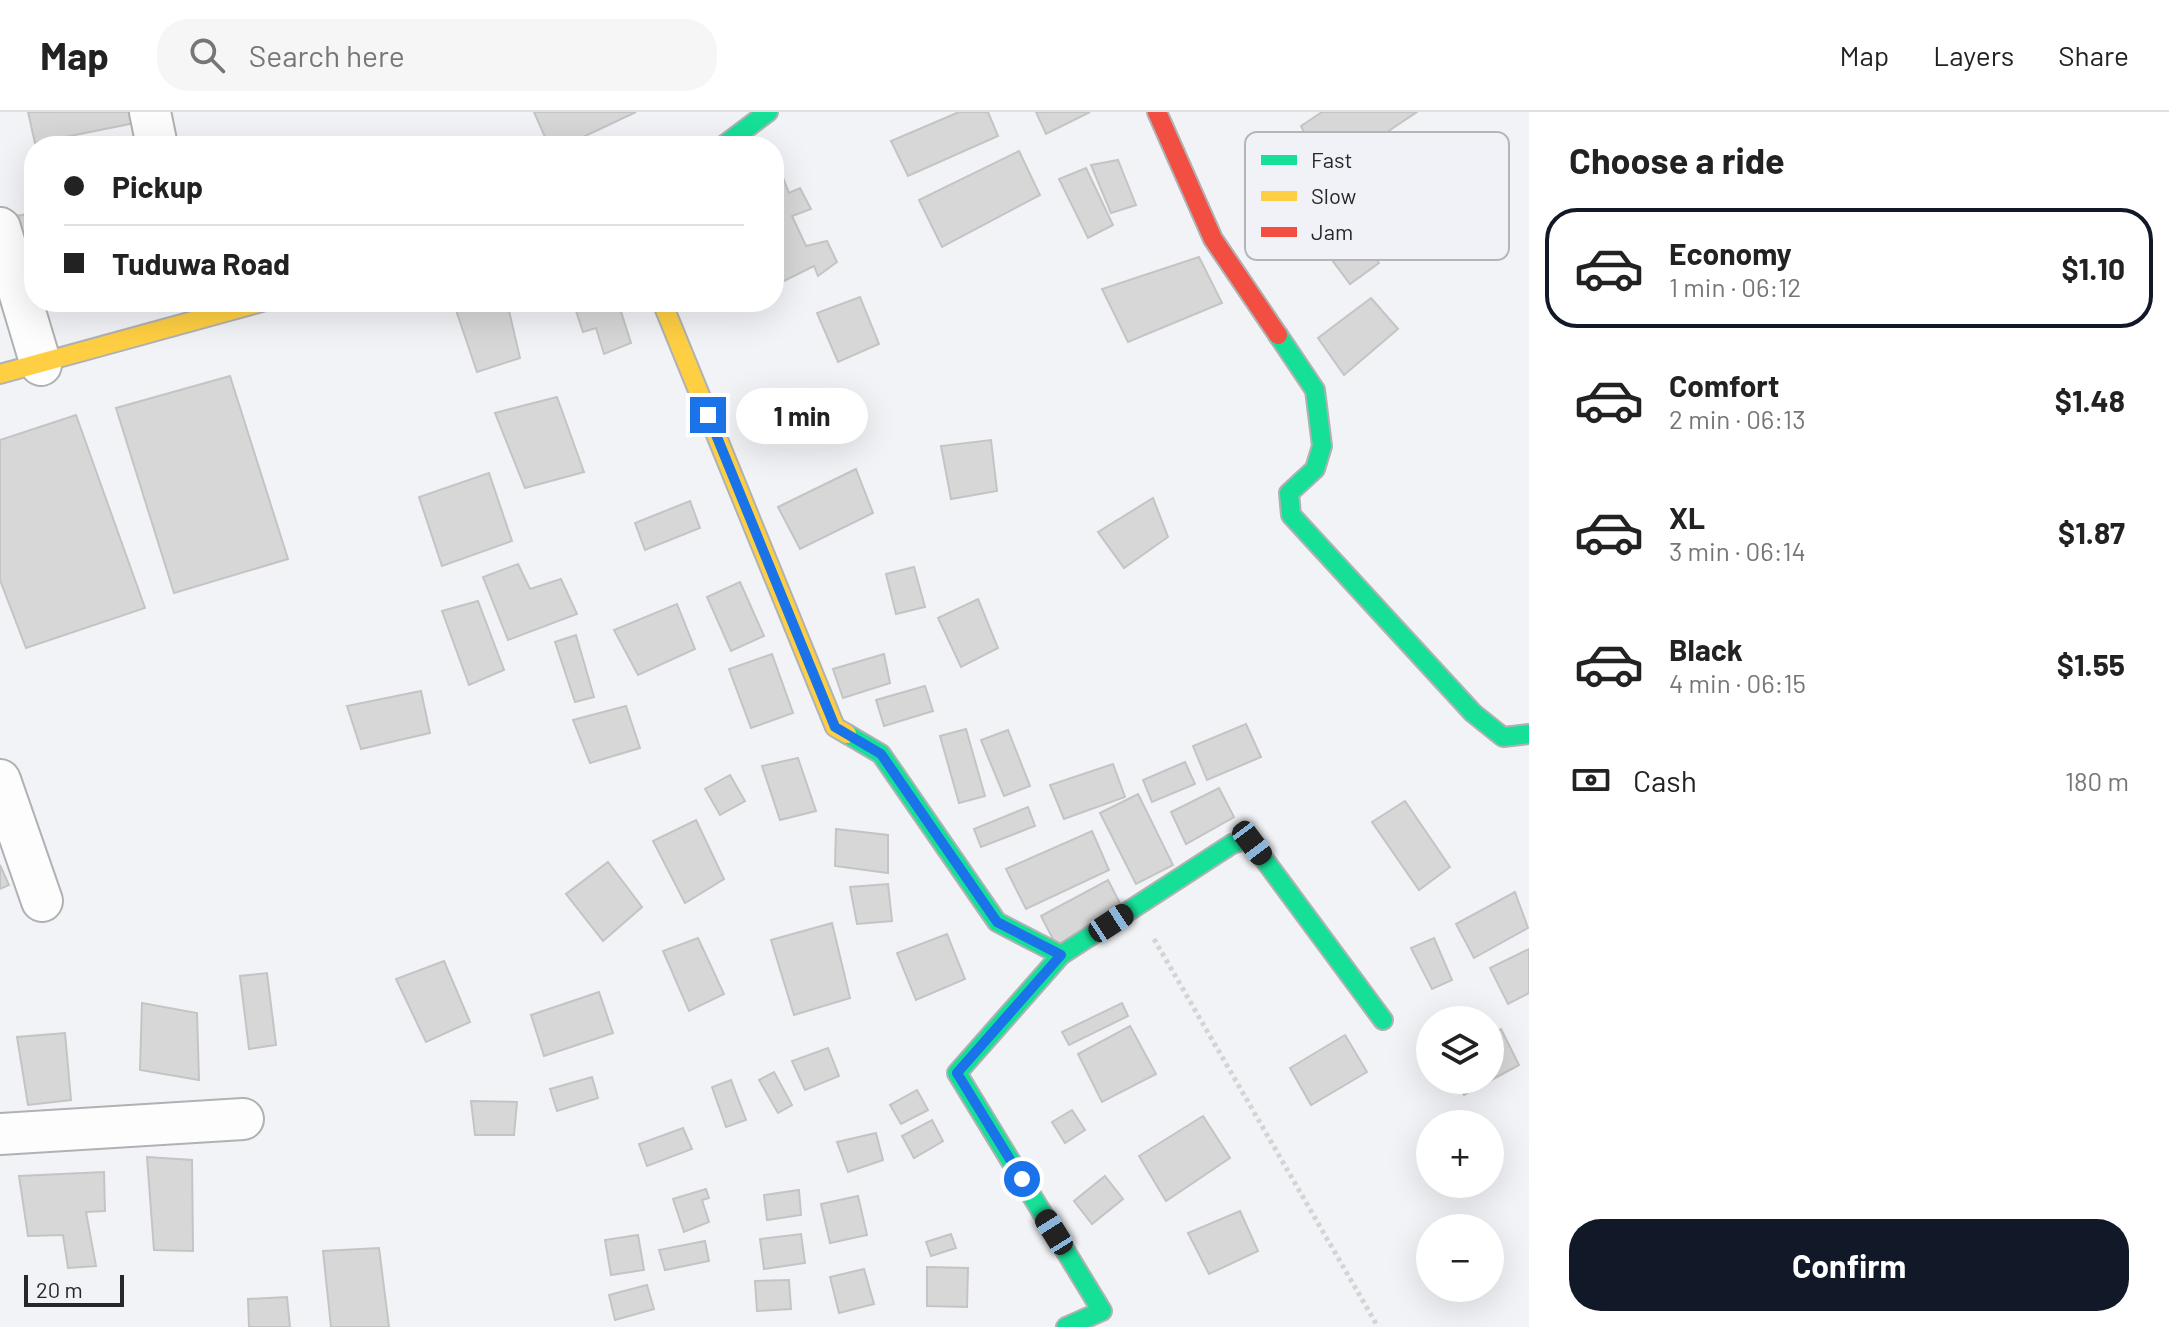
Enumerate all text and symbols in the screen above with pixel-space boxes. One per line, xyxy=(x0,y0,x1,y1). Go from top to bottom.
search box xyxy=(157,19,717,91)
text: Map xyxy=(40,32,109,78)
icon: search xyxy=(185,33,229,77)
text: Search here xyxy=(249,37,405,73)
text: Map xyxy=(1839,38,1889,72)
text: Layers xyxy=(1933,38,2014,72)
text: Share xyxy=(2058,38,2129,72)
legend xyxy=(1245,132,1509,260)
text: Choose a ride xyxy=(1569,138,1785,181)
text: Fast xyxy=(1311,146,1353,172)
text: Pickup xyxy=(112,168,203,204)
text: Slow xyxy=(1311,182,1356,208)
text: Jam xyxy=(1311,218,1353,244)
icon: car xyxy=(1573,232,1645,304)
text: Economy xyxy=(1669,235,1792,271)
text: Tuduwa Road xyxy=(112,245,290,281)
text: $1.10 xyxy=(2061,250,2125,286)
text: 1 min · 06:12 xyxy=(1669,271,1801,302)
icon: car xyxy=(1573,364,1645,436)
text: Comfort xyxy=(1669,367,1779,403)
text: $1.48 xyxy=(2055,382,2125,418)
callout: 1 min xyxy=(736,387,868,443)
route end xyxy=(690,397,726,433)
text: 1 min xyxy=(774,400,830,431)
text: 2 min · 06:13 xyxy=(1669,403,1806,434)
icon: car xyxy=(1573,496,1645,568)
text: XL xyxy=(1669,499,1705,535)
text: $1.87 xyxy=(2058,514,2125,550)
text: 3 min · 06:14 xyxy=(1669,535,1806,566)
icon: car xyxy=(1573,628,1645,700)
text: Black xyxy=(1669,631,1743,667)
text: $1.55 xyxy=(2057,646,2125,682)
text: 4 min · 06:15 xyxy=(1669,667,1806,698)
icon: cash xyxy=(1569,758,1613,802)
text: Cash xyxy=(1633,762,1697,798)
text: 180 m xyxy=(2065,765,2129,796)
car xyxy=(1228,817,1276,869)
car xyxy=(1084,900,1138,946)
map controls xyxy=(1416,1006,1504,1302)
button: layers xyxy=(1416,1006,1504,1094)
button: + xyxy=(1416,1110,1504,1198)
route start xyxy=(1004,1161,1040,1197)
car xyxy=(1031,1205,1077,1259)
button: − xyxy=(1416,1214,1504,1302)
button: Confirm xyxy=(1569,1219,2129,1311)
scale bar xyxy=(24,1271,124,1307)
text: 20 m xyxy=(36,1276,83,1302)

